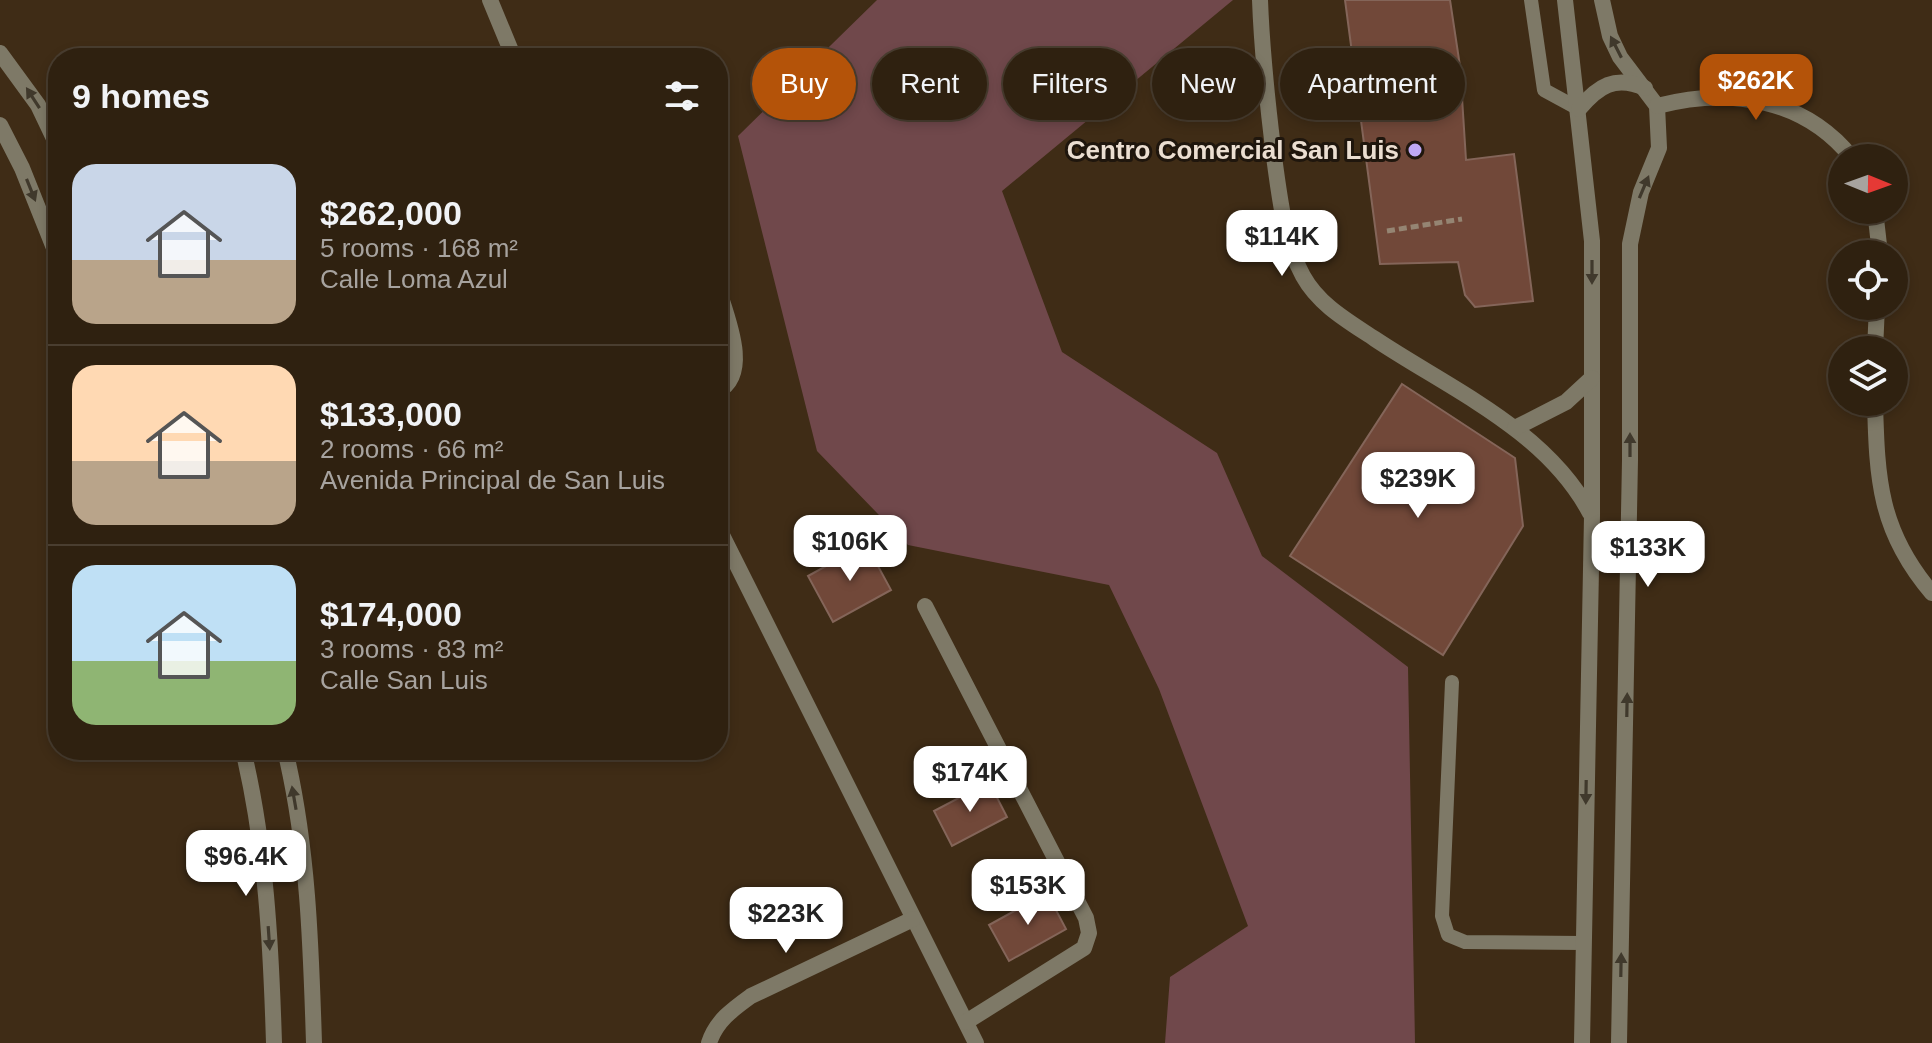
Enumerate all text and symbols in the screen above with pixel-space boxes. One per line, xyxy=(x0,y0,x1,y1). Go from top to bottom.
one-way arrow xyxy=(1609,35,1623,58)
chip: Buy xyxy=(752,48,856,120)
chip: Rent xyxy=(872,48,987,120)
chip: Filters xyxy=(1003,48,1136,120)
chip: New xyxy=(1152,48,1264,120)
chip: Apartment xyxy=(1280,48,1465,120)
pin: $262K xyxy=(1700,54,1812,122)
text: $262K xyxy=(1718,65,1794,95)
icon: filters xyxy=(660,74,704,118)
text: 9 homes xyxy=(72,77,210,115)
one-way arrow xyxy=(25,87,40,108)
place label: Centro Comercial San Luis xyxy=(1067,135,1399,165)
marker: Centro Comercial San Luis xyxy=(1406,141,1424,159)
north arrow xyxy=(1828,144,1908,224)
map controls xyxy=(1828,144,1908,416)
one-way arrow xyxy=(1638,175,1651,199)
one-way arrow xyxy=(25,178,38,202)
text: $262,000 xyxy=(320,194,462,232)
icon: home xyxy=(136,196,232,292)
pin: $114K xyxy=(1226,210,1338,278)
text: $114K xyxy=(1244,221,1320,251)
text: 5 rooms · 168 m² xyxy=(320,233,518,263)
button: locate xyxy=(1828,240,1908,320)
one-way arrow xyxy=(1586,260,1598,285)
text: Calle Loma Azul xyxy=(320,264,508,294)
button: layers xyxy=(1828,336,1908,416)
text: $133,000 xyxy=(320,395,462,433)
icon: home xyxy=(136,397,232,493)
one-way arrow xyxy=(1624,432,1636,457)
text: 2 rooms · 66 m² xyxy=(320,434,504,464)
pin: $239K xyxy=(1362,452,1474,520)
text: $239K xyxy=(1380,463,1456,493)
text: Avenida Principal de San Luis xyxy=(320,465,665,495)
pin: $106K xyxy=(794,515,906,583)
pin: $133K xyxy=(1592,521,1704,589)
text: $106K xyxy=(812,526,888,556)
text: $133K xyxy=(1610,532,1686,562)
text: $174,000 xyxy=(320,595,462,633)
icon: home xyxy=(136,597,232,693)
text: 3 rooms · 83 m² xyxy=(320,634,504,664)
text: Calle San Luis xyxy=(320,665,488,695)
one-way arrow xyxy=(1620,692,1633,717)
pin: $174K xyxy=(914,746,1026,814)
text: $174K xyxy=(932,757,1008,787)
one-way arrow xyxy=(1580,780,1592,805)
one-way arrow xyxy=(288,785,300,810)
pin: $96.4K xyxy=(181,830,311,898)
text: $96.4K xyxy=(204,841,288,871)
pin: $153K xyxy=(972,859,1084,927)
text: $153K xyxy=(990,870,1066,900)
pin: $223K xyxy=(730,887,842,955)
text: $223K xyxy=(748,898,824,928)
one-way arrow xyxy=(263,926,276,951)
one-way arrow xyxy=(1615,952,1627,977)

